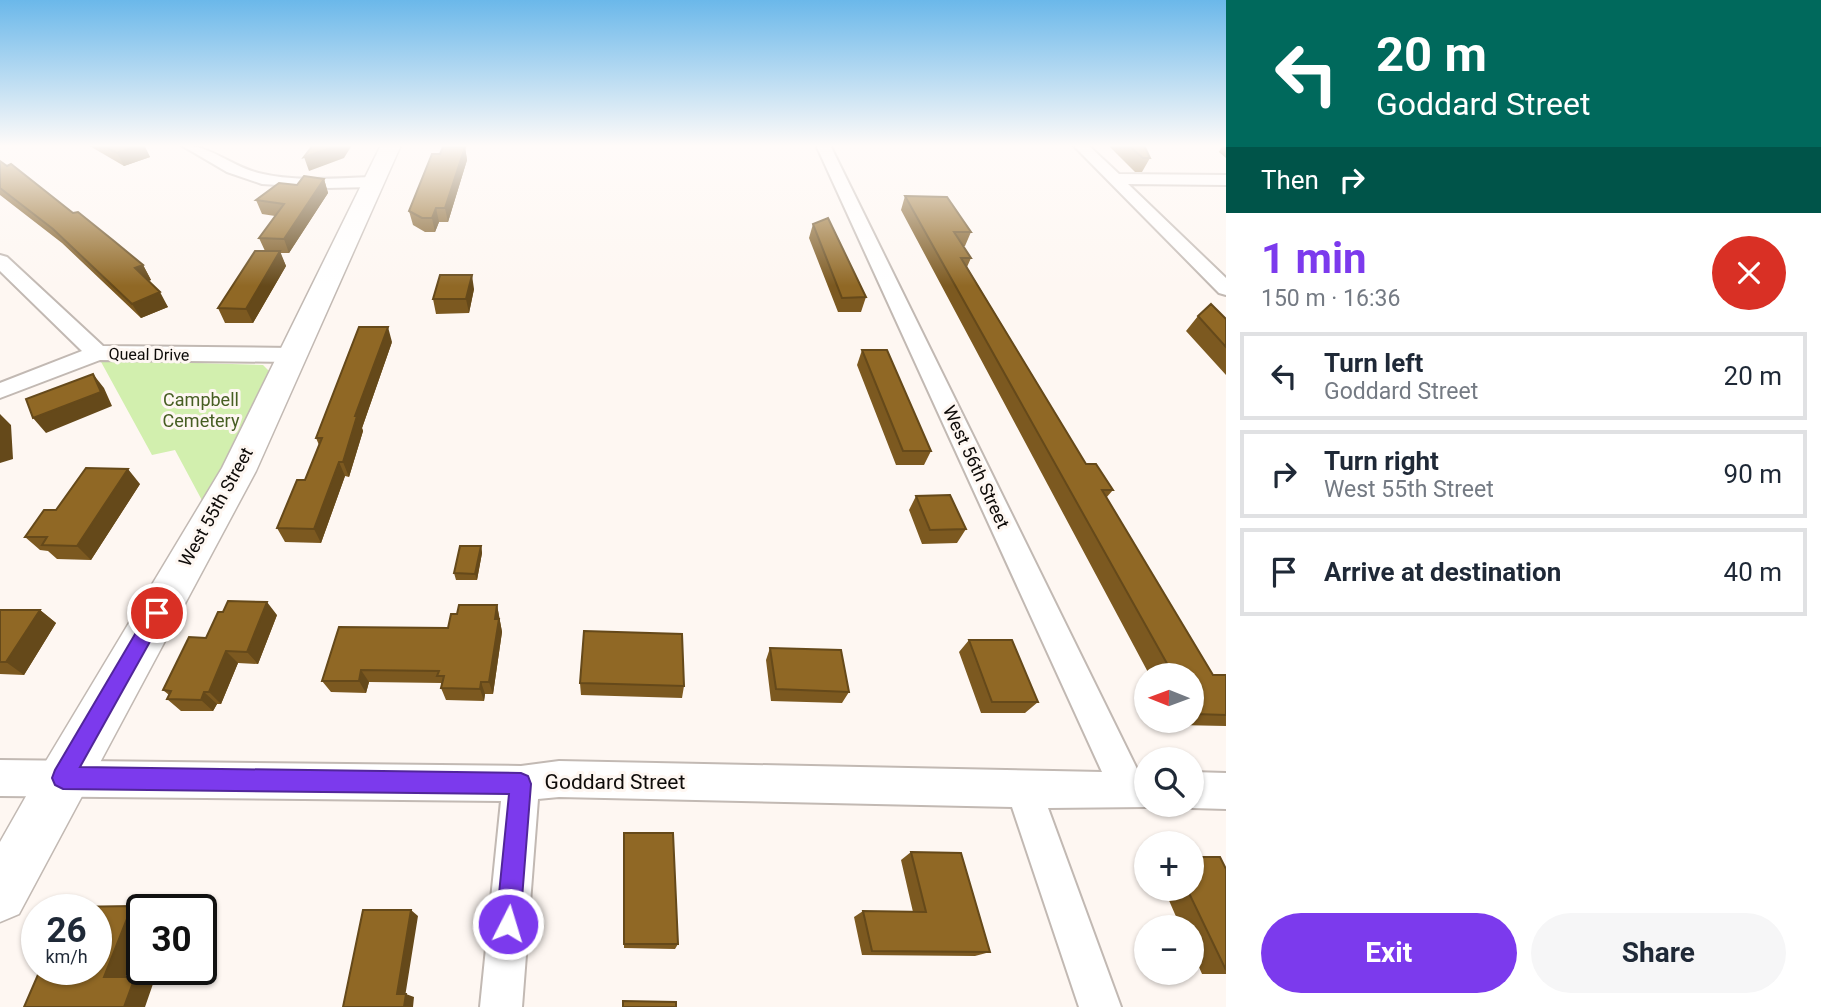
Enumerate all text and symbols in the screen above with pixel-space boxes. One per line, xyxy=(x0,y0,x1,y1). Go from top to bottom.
text: 20 m xyxy=(1376,26,1487,83)
icon: left xyxy=(1261,28,1352,119)
text: Goddard Street xyxy=(1376,85,1591,123)
icon: right xyxy=(1333,161,1371,199)
text: Then xyxy=(1261,165,1319,195)
text: 1 min xyxy=(1261,234,1367,283)
button: close xyxy=(1712,236,1786,310)
text: 150 m · 16:36 xyxy=(1261,285,1400,312)
street label: Queal Drive xyxy=(108,344,190,365)
text: Turn left xyxy=(1324,348,1423,378)
icon: left xyxy=(1265,357,1303,395)
text: 20 m xyxy=(1724,361,1782,391)
text: Goddard Street xyxy=(1324,378,1478,405)
park label: Campbell Cemetery xyxy=(163,389,240,431)
street label: West 56th Street xyxy=(939,402,1014,532)
street label: West 55th Street xyxy=(174,443,257,570)
text: Turn right xyxy=(1324,446,1439,476)
icon: right xyxy=(1265,455,1303,493)
text: 90 m xyxy=(1724,459,1782,489)
text: West 55th Street xyxy=(1324,476,1494,503)
icon: arrive xyxy=(1265,553,1303,591)
text: Arrive at destination xyxy=(1324,557,1561,587)
text: 40 m xyxy=(1724,557,1782,587)
pin xyxy=(127,583,187,643)
icon: arrive xyxy=(138,594,176,632)
north arrow xyxy=(1134,663,1204,733)
map controls xyxy=(1134,663,1204,985)
button: search xyxy=(1134,747,1204,817)
street label: Goddard Street xyxy=(545,770,686,794)
button: + xyxy=(1134,831,1204,901)
position arrow xyxy=(471,887,545,961)
speed limit sign: 30 xyxy=(126,894,217,985)
text: 26 xyxy=(46,910,87,951)
button: Exit xyxy=(1261,913,1517,993)
button: Share xyxy=(1531,913,1786,993)
button: − xyxy=(1134,915,1204,985)
text: km/h xyxy=(45,946,88,967)

